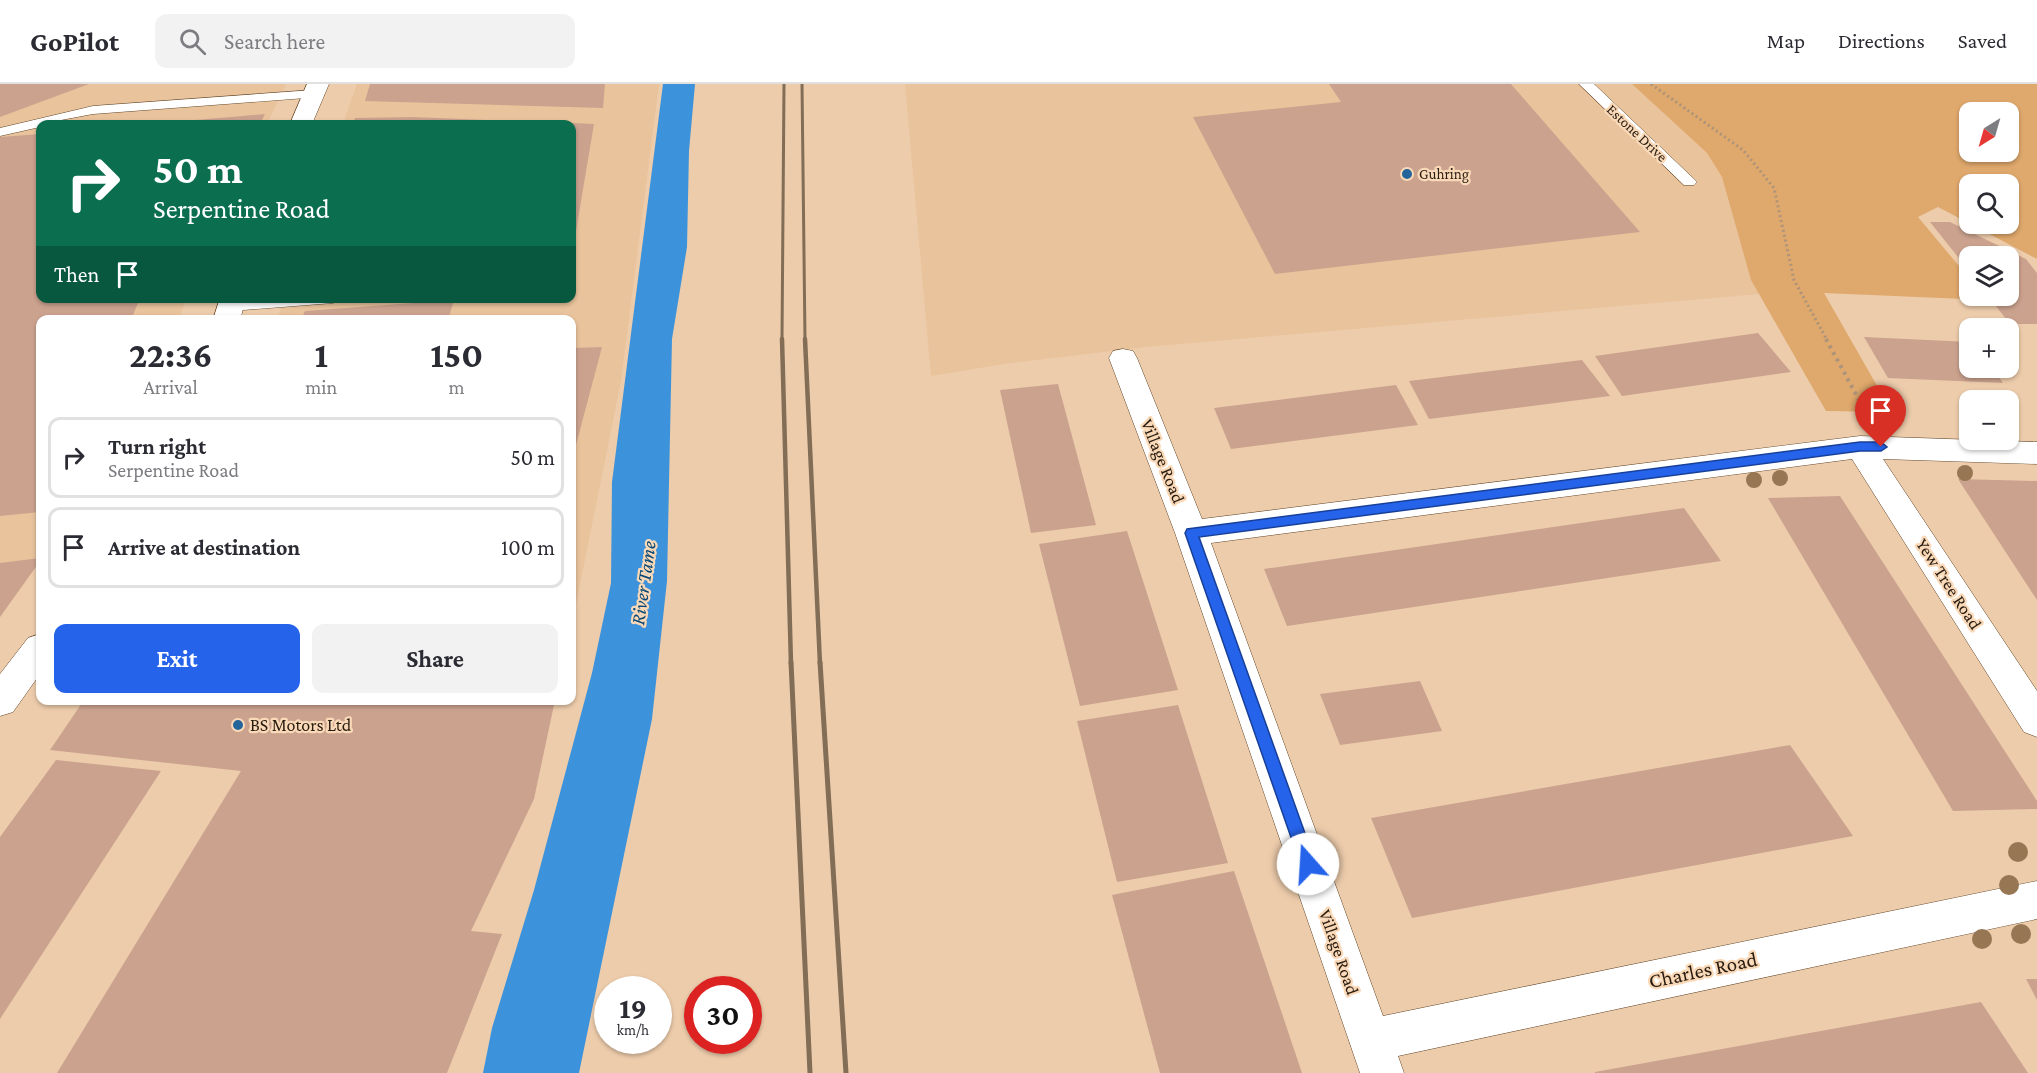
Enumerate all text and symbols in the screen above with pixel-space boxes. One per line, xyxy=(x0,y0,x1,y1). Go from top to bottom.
search box xyxy=(155,14,575,68)
icon: search xyxy=(176,25,209,58)
text: GoPilot xyxy=(30,26,119,57)
text: Search here xyxy=(224,29,325,54)
text: Map xyxy=(1767,29,1805,53)
text: Directions xyxy=(1838,29,1925,53)
text: Saved xyxy=(1958,29,2007,53)
street label: Estone Drive xyxy=(1604,101,1671,165)
north arrow xyxy=(1959,102,2019,162)
map controls xyxy=(1959,102,2019,450)
icon: right xyxy=(54,144,132,222)
text: 50 m xyxy=(153,145,243,192)
place label: Guhring xyxy=(1419,166,1469,183)
marker: Guhring xyxy=(1400,167,1414,181)
button: search xyxy=(1959,174,2019,234)
text: Serpentine Road xyxy=(153,194,330,224)
button: layers xyxy=(1959,246,2019,306)
icon: arrive xyxy=(111,258,144,291)
text: Then xyxy=(54,262,99,287)
button: + xyxy=(1959,318,2019,378)
text: 22:36 xyxy=(129,335,212,375)
text: 1 xyxy=(315,335,328,375)
text: 150 xyxy=(430,335,483,375)
text: Arrival xyxy=(143,376,198,398)
text: min xyxy=(305,376,337,398)
text: m xyxy=(449,376,465,398)
pin xyxy=(1855,385,1906,447)
button: − xyxy=(1959,390,2019,450)
icon: arrive xyxy=(1864,394,1897,427)
street label: Village Road xyxy=(1137,416,1189,506)
text: Turn right xyxy=(108,434,206,459)
icon: right xyxy=(57,441,90,474)
text: 50 m xyxy=(510,445,555,470)
text: Serpentine Road xyxy=(108,459,239,481)
icon: arrive xyxy=(57,531,90,564)
text: Arrive at destination xyxy=(108,535,300,560)
text: 100 m xyxy=(501,535,555,560)
street label: Yew Tree Road xyxy=(1912,535,1986,634)
water label: River Tame xyxy=(626,539,660,626)
button: Exit xyxy=(54,624,300,693)
button: Share xyxy=(312,624,558,693)
place label: BS Motors Ltd xyxy=(250,715,352,735)
marker: BS Motors Ltd xyxy=(231,718,245,732)
position arrow xyxy=(1276,832,1340,896)
street label: Village Road xyxy=(1315,907,1363,998)
street label: Charles Road xyxy=(1647,947,1759,993)
speed limit sign: 30 xyxy=(684,976,762,1054)
text: 19 xyxy=(619,991,647,1024)
text: km/h xyxy=(617,1022,649,1038)

